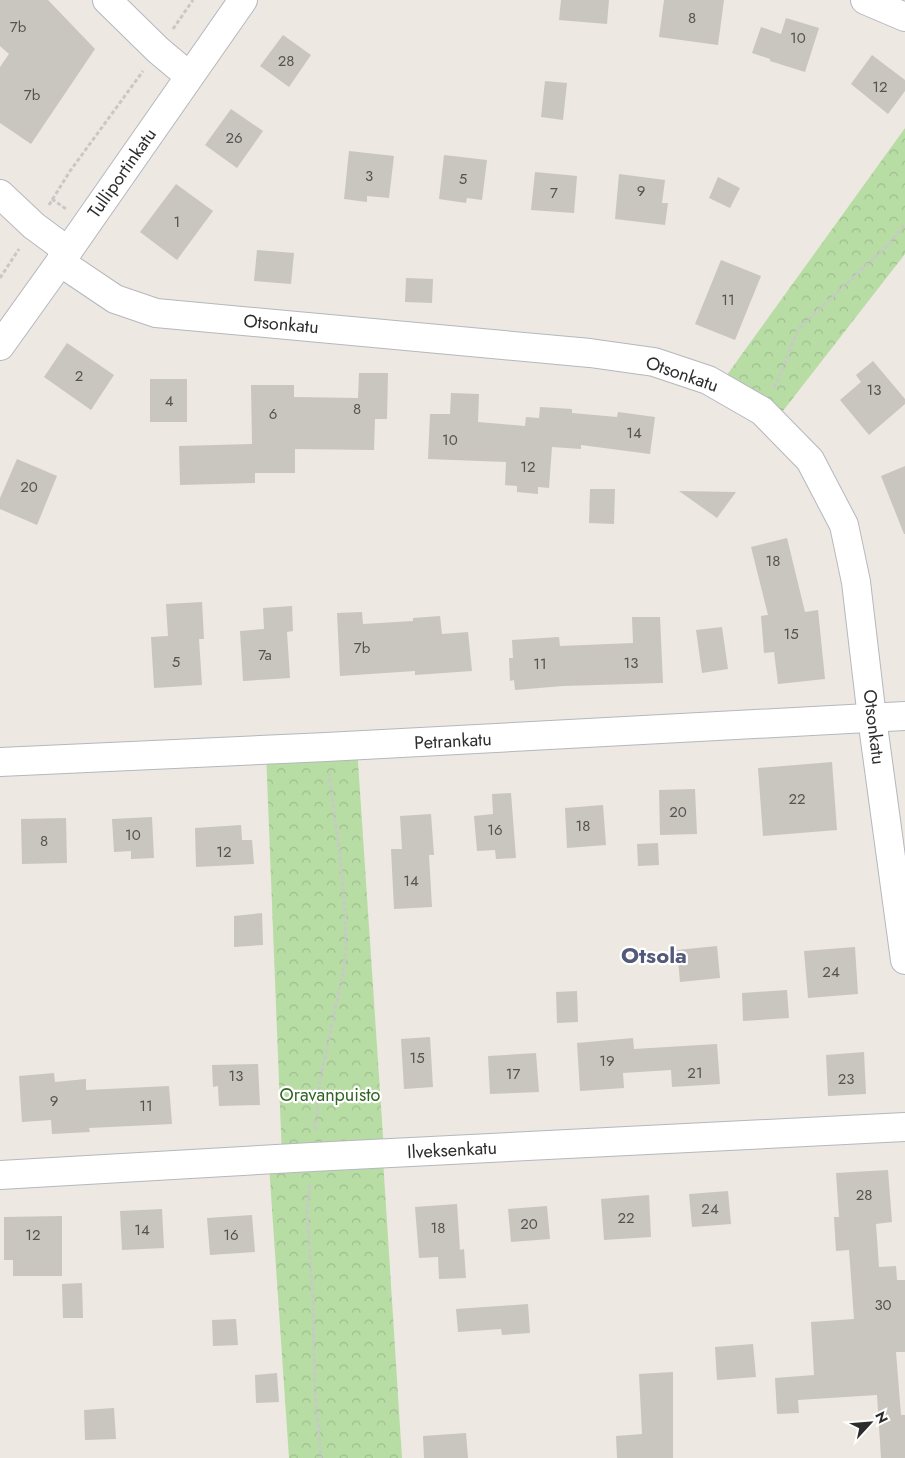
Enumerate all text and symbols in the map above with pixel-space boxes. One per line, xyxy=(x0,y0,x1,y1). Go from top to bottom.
house number: 8 xyxy=(688,7,696,29)
house number: 7b xyxy=(10,16,27,38)
house number: 10 xyxy=(790,27,806,49)
house number: 28 xyxy=(278,50,294,72)
house number: 12 xyxy=(872,76,888,98)
house number: 7b xyxy=(24,84,41,106)
street label: Tulliportinkatu xyxy=(81,123,163,223)
house number: 26 xyxy=(225,127,243,149)
house number: 3 xyxy=(365,165,373,187)
house number: 5 xyxy=(459,168,467,190)
house number: 9 xyxy=(637,180,645,202)
house number: 7 xyxy=(550,182,558,204)
house number: 1 xyxy=(174,211,180,233)
house number: 11 xyxy=(721,289,735,311)
street label: Otsonkatu xyxy=(242,308,320,340)
street label: Otsonkatu xyxy=(642,349,722,399)
house number: 2 xyxy=(75,365,83,387)
house number: 13 xyxy=(867,379,881,401)
house number: 4 xyxy=(165,390,174,412)
house number: 8 xyxy=(353,398,361,420)
house number: 6 xyxy=(269,403,277,425)
house number: 14 xyxy=(626,422,642,444)
house number: 10 xyxy=(442,429,458,451)
house number: 12 xyxy=(520,456,536,478)
house number: 20 xyxy=(20,476,38,498)
house number: 18 xyxy=(766,550,780,572)
house number: 15 xyxy=(783,623,799,645)
house number: 7b xyxy=(354,637,371,659)
house number: 7a xyxy=(258,644,272,666)
house number: 5 xyxy=(172,651,180,673)
house number: 13 xyxy=(624,652,638,674)
house number: 11 xyxy=(533,653,547,675)
street label: Otsonkatu xyxy=(857,688,891,766)
street label: Petrankatu xyxy=(414,726,492,756)
house number: 22 xyxy=(788,788,806,810)
house number: 20 xyxy=(669,801,687,823)
house number: 18 xyxy=(576,815,590,837)
house number: 16 xyxy=(487,819,503,841)
house number: 10 xyxy=(125,824,141,846)
house number: 8 xyxy=(40,830,48,852)
house number: 12 xyxy=(216,841,232,863)
house number: 14 xyxy=(403,870,419,892)
district label: Otsola xyxy=(621,939,687,971)
house number: 24 xyxy=(822,961,840,983)
house number: 15 xyxy=(409,1047,425,1069)
house number: 19 xyxy=(599,1050,615,1072)
house number: 21 xyxy=(687,1062,703,1084)
house number: 17 xyxy=(506,1063,520,1085)
house number: 13 xyxy=(229,1065,243,1087)
house number: 23 xyxy=(838,1068,854,1090)
park label: Oravanpuisto xyxy=(280,1082,381,1108)
house number: 9 xyxy=(50,1090,58,1112)
house number: 11 xyxy=(139,1095,153,1117)
street label: Ilveksenkatu xyxy=(407,1135,497,1165)
house number: 28 xyxy=(856,1184,872,1206)
house number: 24 xyxy=(701,1198,719,1220)
house number: 22 xyxy=(617,1207,635,1229)
house number: 20 xyxy=(520,1213,538,1235)
house number: 18 xyxy=(431,1217,445,1239)
house number: 14 xyxy=(134,1219,150,1241)
house number: 12 xyxy=(25,1224,41,1246)
house number: 16 xyxy=(223,1224,239,1246)
house number: 30 xyxy=(874,1294,892,1316)
north arrow xyxy=(845,1398,895,1448)
text: N xyxy=(870,1408,893,1427)

